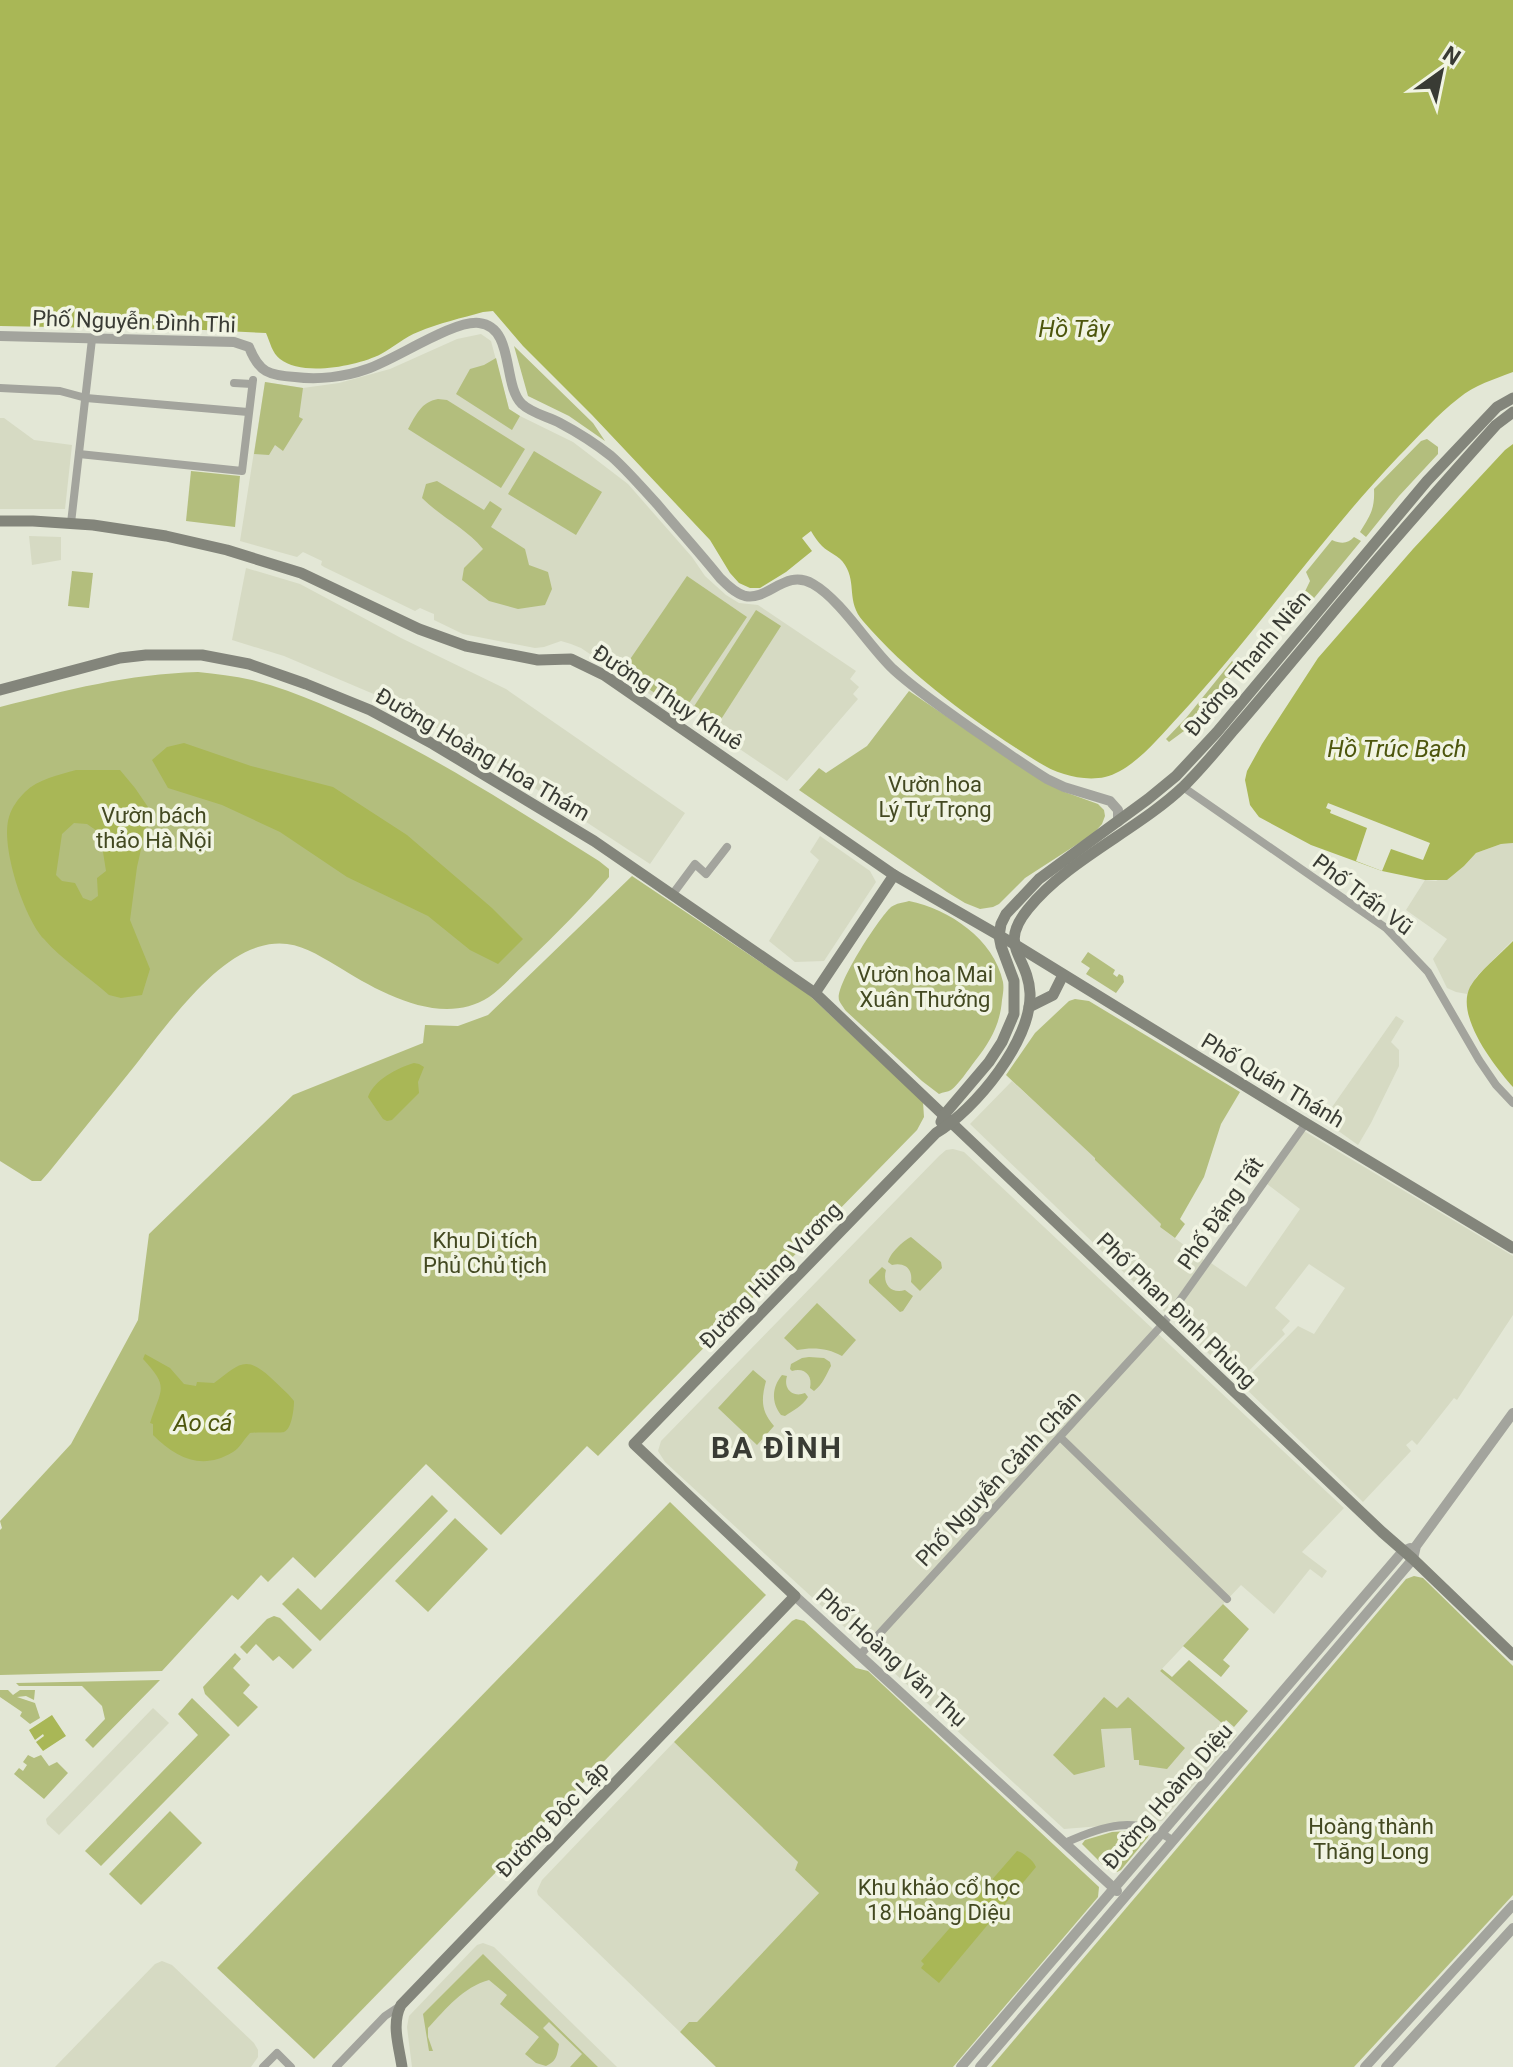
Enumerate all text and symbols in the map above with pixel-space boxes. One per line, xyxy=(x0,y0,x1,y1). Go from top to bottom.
north arrow xyxy=(1401,32,1481,112)
text: N xyxy=(1438,41,1465,70)
street label: Phố Nguyễn Đình Thi xyxy=(32,305,236,338)
water label: Hồ Tây xyxy=(1038,315,1111,343)
street label: Đường Thanh Niên xyxy=(1179,585,1316,741)
street label: Đường Thụy Khuê xyxy=(588,640,747,755)
street label: Đường Hoàng Hoa Thám xyxy=(371,683,594,826)
water label: Hồ Trúc Bạch xyxy=(1327,735,1467,763)
park label: Vườn hoa Lý Tự Trọng xyxy=(878,772,992,822)
park label: Vườn bách thảo Hà Nội xyxy=(96,803,212,853)
street label: Phố Trấn Vũ xyxy=(1308,849,1417,940)
park label: Vườn hoa Mai Xuân Thưởng xyxy=(857,962,993,1012)
street label: Phố Quán Thánh xyxy=(1197,1028,1349,1133)
street label: Phố Đặng Tất xyxy=(1173,1152,1268,1274)
street label: Đường Hùng Vương xyxy=(694,1197,846,1353)
park label: Khu Di tích Phủ Chủ tịch xyxy=(423,1228,547,1278)
street label: Phố Phan Đình Phùng xyxy=(1092,1228,1262,1393)
street label: Phố Nguyễn Cảnh Chân xyxy=(911,1386,1086,1571)
water label: Ao cá xyxy=(172,1409,233,1437)
district label: BA ĐÌNH xyxy=(711,1430,843,1465)
street label: Phố Hoàng Văn Thụ xyxy=(811,1583,972,1732)
street label: Đường Hoàng Diệu xyxy=(1097,1718,1237,1874)
street label: Đường Độc Lập xyxy=(491,1756,614,1882)
park label: Hoàng thành Thăng Long xyxy=(1308,1814,1434,1864)
park label: Khu khảo cổ học 18 Hoàng Diệu xyxy=(858,1875,1020,1925)

